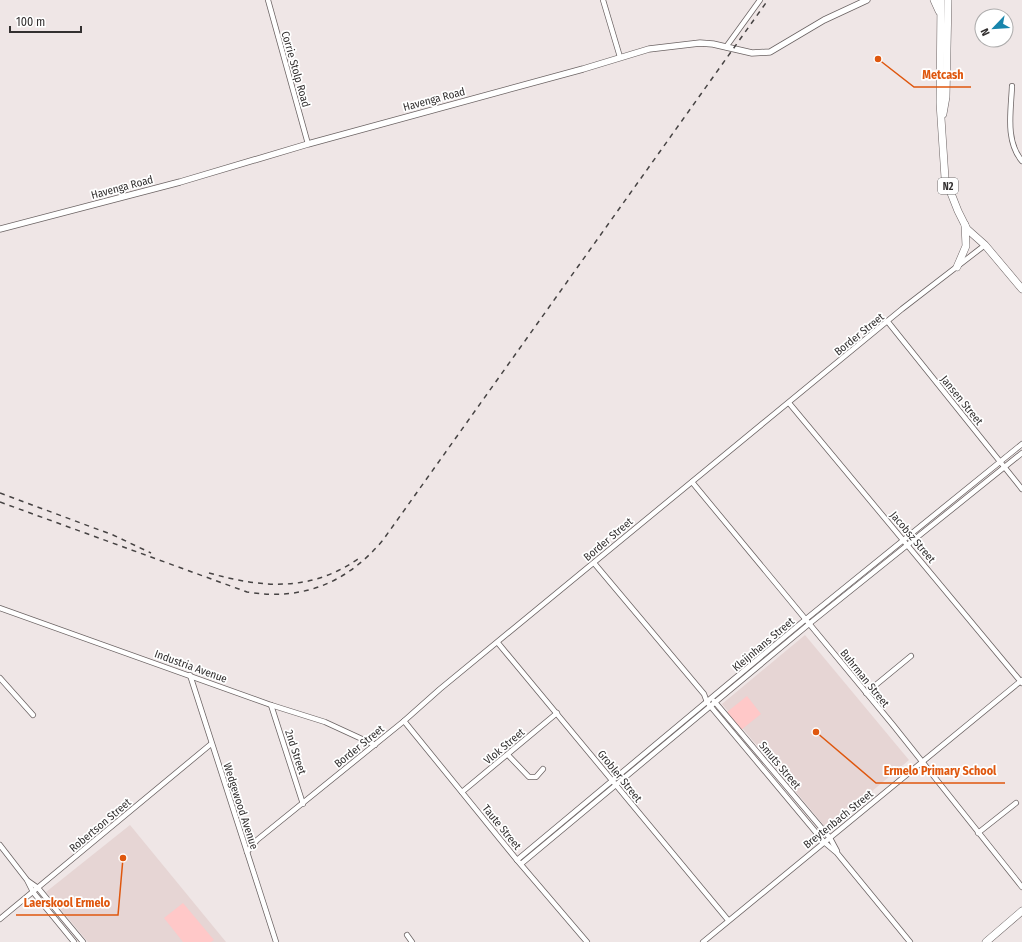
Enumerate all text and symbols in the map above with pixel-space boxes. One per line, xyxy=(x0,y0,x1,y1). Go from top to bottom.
scale bar xyxy=(10,8,81,34)
north arrow xyxy=(974,8,1014,48)
text: 100 m xyxy=(16,15,45,29)
text: N xyxy=(978,26,993,38)
street label: Corrie Stolp Road xyxy=(278,30,313,109)
callout: Metcash xyxy=(914,63,971,87)
text: Metcash xyxy=(922,68,964,82)
street label: Havenga Road xyxy=(402,85,467,114)
street label: Havenga Road xyxy=(90,173,155,202)
road number: N2 xyxy=(938,178,958,194)
street label: Border Street xyxy=(832,310,887,358)
street label: Jansen Street xyxy=(938,373,986,428)
street label: Jacobsz Street xyxy=(887,509,938,566)
street label: Border Street xyxy=(581,515,636,564)
street label: Kleijnhans Street xyxy=(730,614,797,674)
street label: Industria Avenue xyxy=(153,647,229,686)
street label: Buhrman Street xyxy=(837,647,892,710)
street label: Border Street xyxy=(332,722,387,770)
street label: Vlok Street xyxy=(481,725,528,767)
street label: 2nd Street xyxy=(282,728,309,777)
street label: Smuts Street xyxy=(756,739,803,792)
street label: Grobler Street xyxy=(595,748,645,805)
callout: Ermelo Primary School xyxy=(876,759,1005,783)
street label: Wedgewood Avenue xyxy=(220,761,261,851)
text: Ermelo Primary School xyxy=(884,764,997,778)
street label: Breytenbach Street xyxy=(801,787,876,851)
street label: Robertson Street xyxy=(67,796,134,855)
street label: Taute Street xyxy=(480,802,524,853)
callout: Laerskool Ermelo xyxy=(16,891,118,915)
text: Laerskool Ermelo xyxy=(24,896,111,910)

